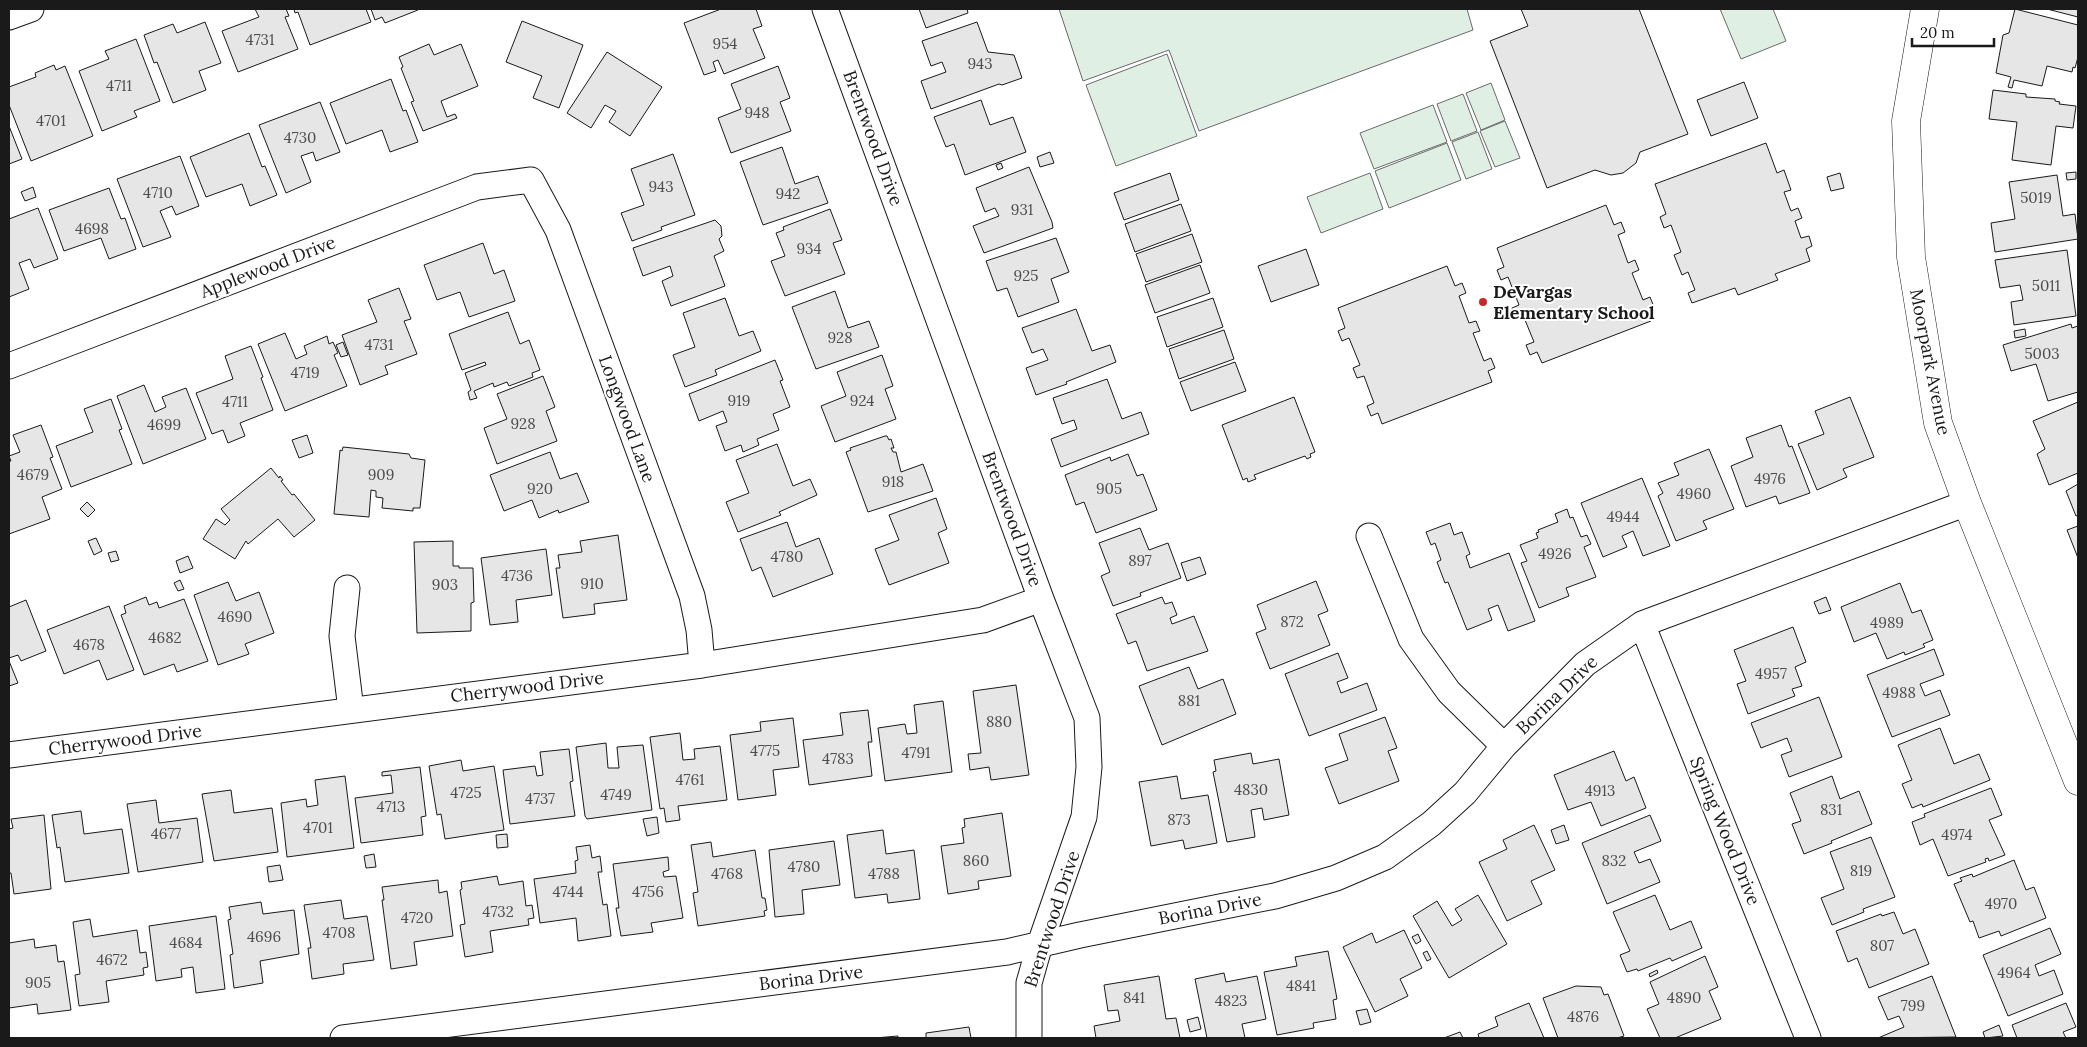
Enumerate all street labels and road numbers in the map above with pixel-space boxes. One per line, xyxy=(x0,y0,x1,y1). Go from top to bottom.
street label: Brentwood Drive xyxy=(838,67,909,209)
street label: Applewood Drive xyxy=(196,230,339,303)
street label: Moorpark Avenue xyxy=(1905,287,1956,437)
street label: Longwood Lane xyxy=(594,352,661,486)
street label: Brentwood Drive xyxy=(977,448,1048,590)
street label: Borina Drive xyxy=(1511,650,1602,739)
street label: Cherrywood Drive xyxy=(449,666,605,707)
street label: Cherrywood Drive xyxy=(47,719,203,760)
street label: Spring Wood Drive xyxy=(1685,753,1766,909)
street label: Brentwood Drive xyxy=(1019,847,1085,990)
street label: Borina Drive xyxy=(1156,887,1264,930)
street label: Borina Drive xyxy=(758,960,864,995)

